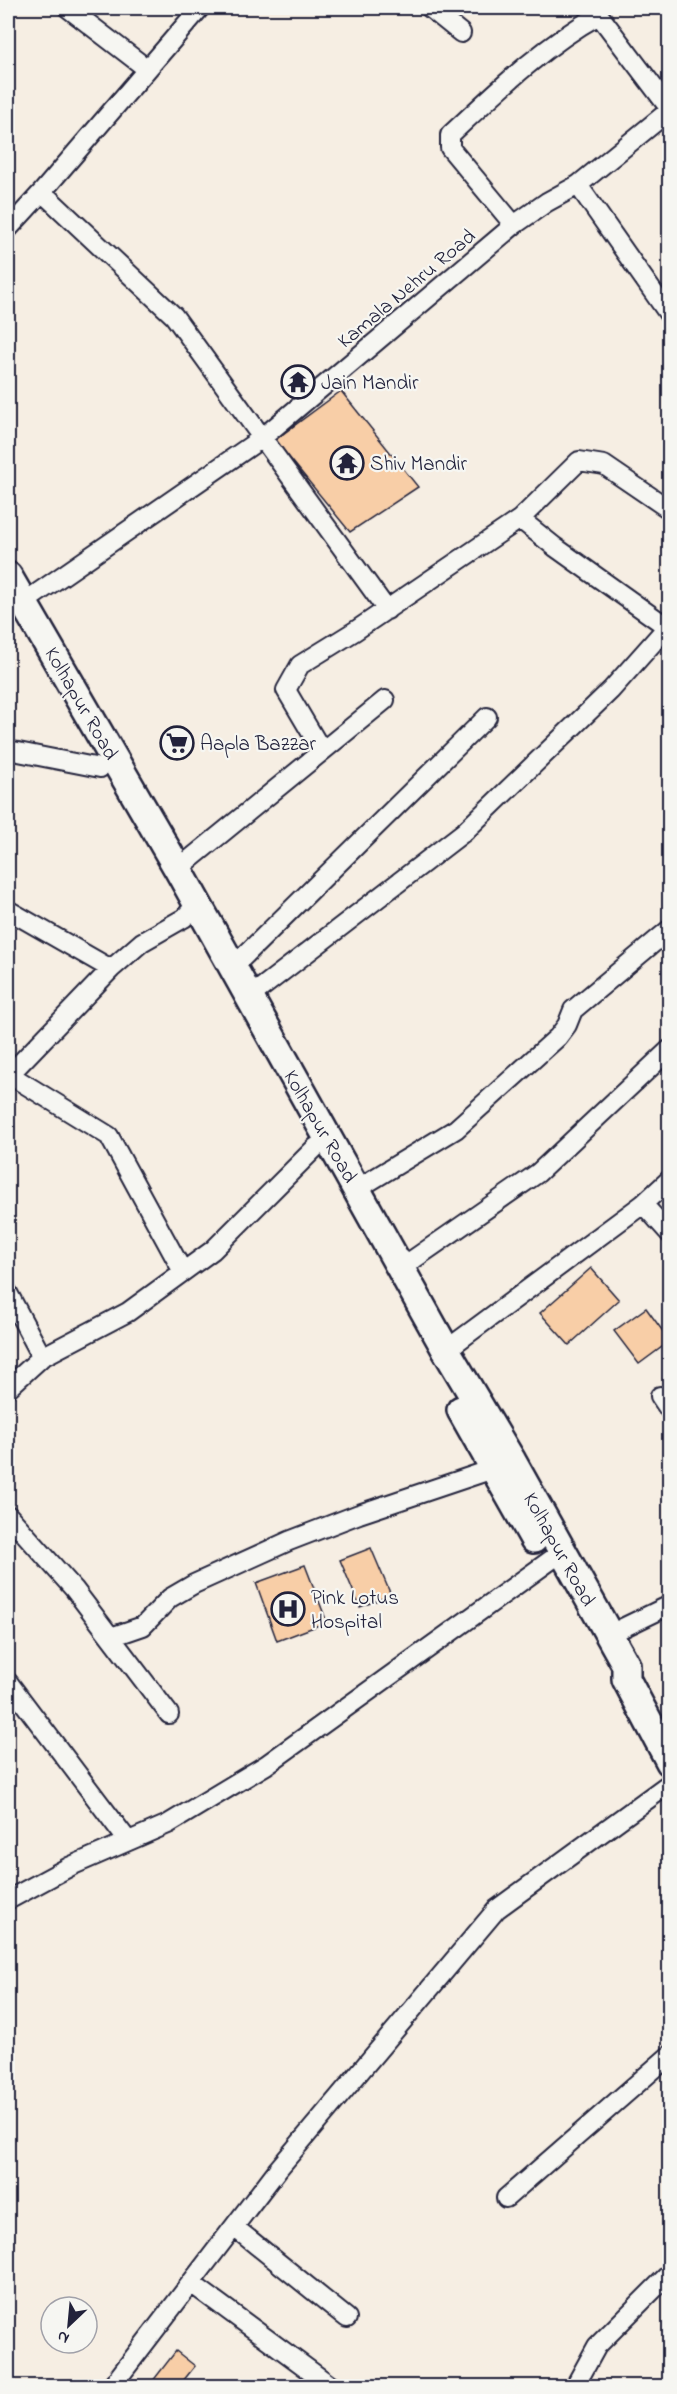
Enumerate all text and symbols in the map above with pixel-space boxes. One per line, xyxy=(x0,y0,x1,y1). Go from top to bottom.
street label: Kamala Nehru Road xyxy=(332,223,483,356)
temple icon: Jain Mandir xyxy=(280,364,316,400)
place label: Jain Mandir xyxy=(321,369,419,399)
temple icon: Shiv Mandir xyxy=(329,445,365,481)
place label: Shiv Mandir xyxy=(370,450,468,480)
street label: Kolhapur Road xyxy=(36,642,125,766)
supermarket icon: Aapla Bazzar xyxy=(159,725,195,761)
place label: Aapla Bazzar xyxy=(200,730,317,760)
street label: Kolhapur Road xyxy=(275,1065,364,1189)
street label: Kolhapur Road xyxy=(515,1488,602,1613)
place label: Pink Lotus Hospital xyxy=(311,1584,399,1638)
hospital icon: Pink Lotus Hospital xyxy=(270,1591,306,1627)
north arrow xyxy=(39,2295,99,2355)
text: N xyxy=(53,2323,73,2350)

